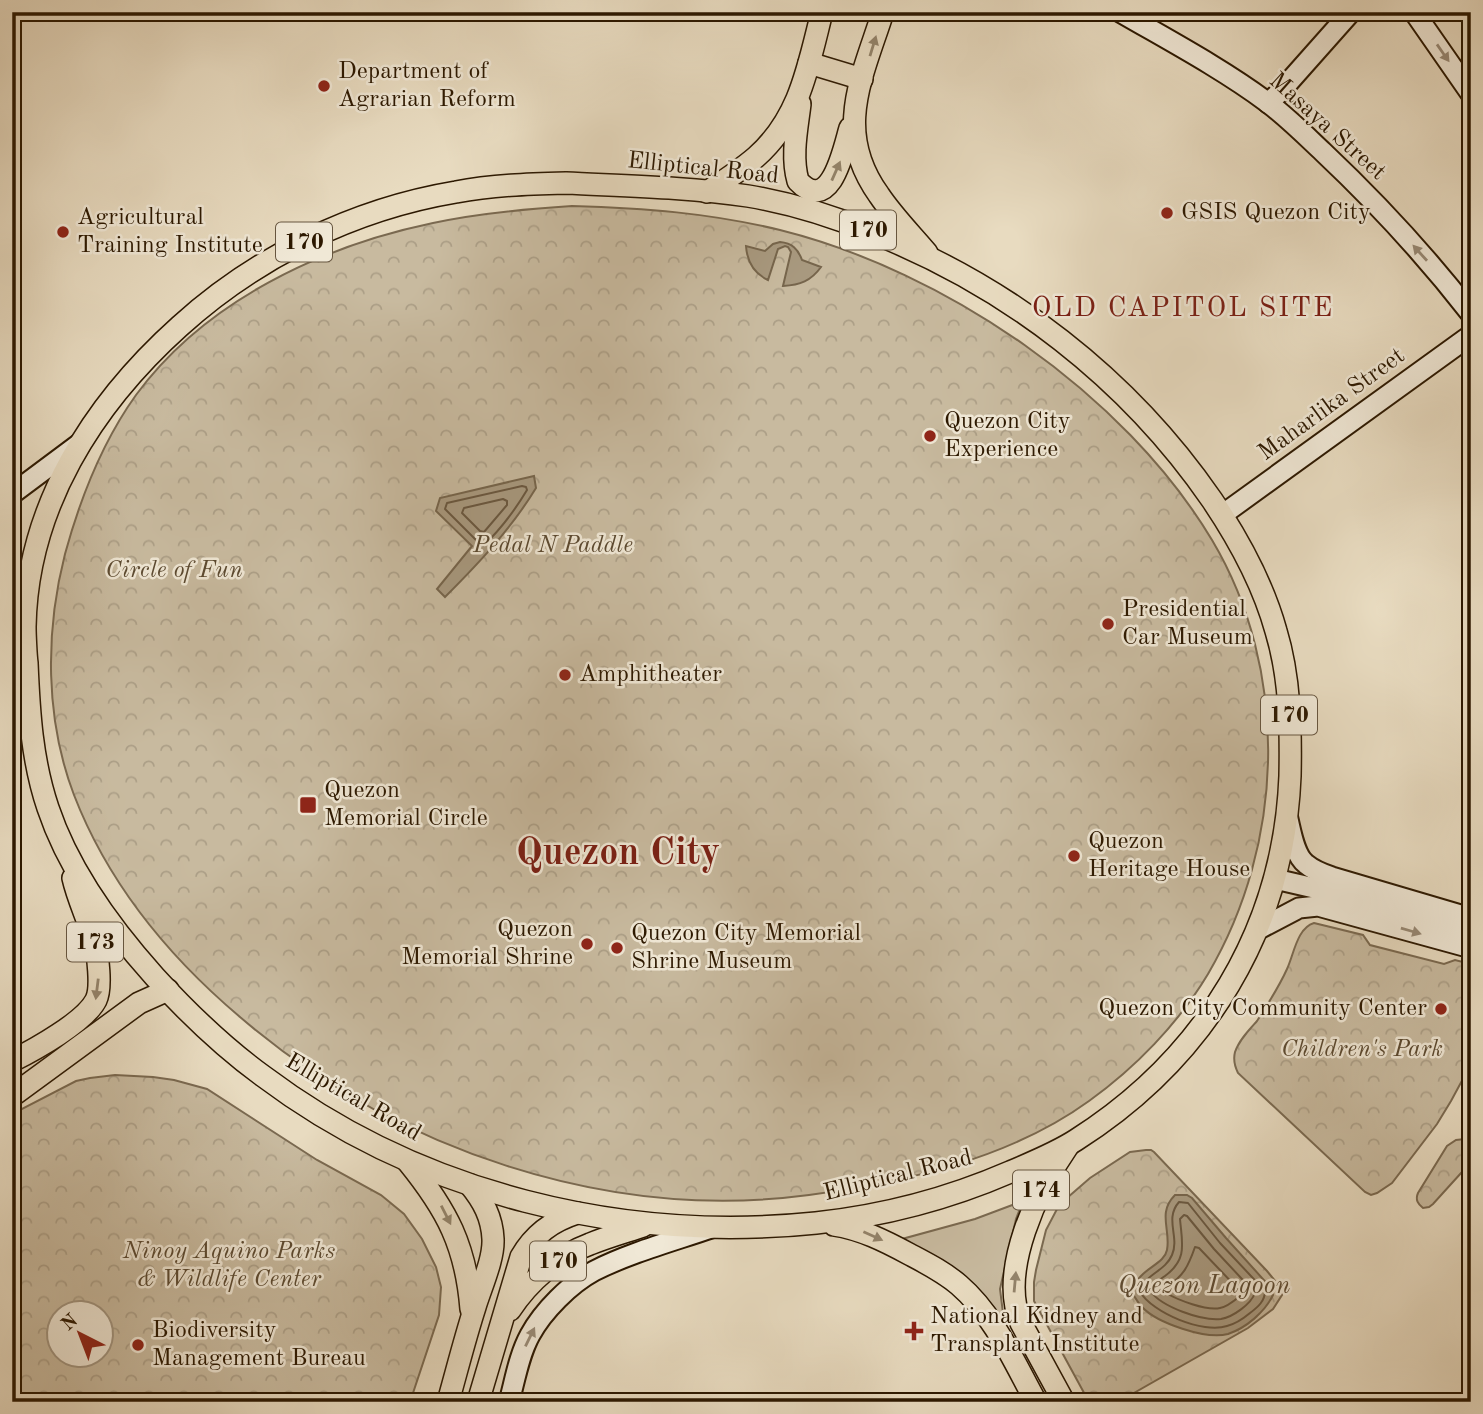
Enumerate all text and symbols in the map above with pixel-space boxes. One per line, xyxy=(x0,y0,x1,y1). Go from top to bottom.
one-way arrow xyxy=(868,35,878,56)
one-way arrow xyxy=(1436,44,1450,62)
place label: Department of Agrarian Reform xyxy=(338,60,516,112)
street label: Masaya Street xyxy=(1264,69,1390,185)
marker: Department of Agrarian Reform xyxy=(316,78,332,94)
street label: Elliptical Road xyxy=(626,149,780,189)
one-way arrow xyxy=(830,161,842,181)
place label: GSIS Quezon City xyxy=(1181,201,1371,225)
marker: GSIS Quezon City xyxy=(1159,205,1175,221)
place label: Agricultural Training Institute xyxy=(77,206,263,258)
road number: 170 xyxy=(840,210,896,249)
road number: 170 xyxy=(276,222,332,262)
marker: Agricultural Training Institute xyxy=(55,224,71,240)
one-way arrow xyxy=(1412,244,1428,262)
district label: OLD CAPITOL SITE xyxy=(1032,295,1334,323)
street label: Maharlika Street xyxy=(1254,344,1410,466)
place label: Quezon City Experience xyxy=(944,410,1071,462)
marker: Quezon City Experience xyxy=(922,428,938,444)
park label: Pedal N Paddle xyxy=(472,534,633,558)
park label: Circle of Fun xyxy=(105,559,243,583)
place label: Presidential Car Museum xyxy=(1122,598,1253,650)
marker: Presidential Car Museum xyxy=(1100,616,1116,632)
place label: Amphitheater xyxy=(579,663,722,687)
marker: Amphitheater xyxy=(557,667,573,683)
road number: 170 xyxy=(1261,695,1317,734)
place label: Quezon Memorial Circle xyxy=(324,779,488,831)
marker: Quezon Memorial Circle xyxy=(298,795,318,815)
place label: Quezon Heritage House xyxy=(1088,830,1250,882)
district label: Quezon City xyxy=(516,835,720,873)
marker: Quezon Heritage House xyxy=(1066,848,1082,864)
place label: Quezon Memorial Shrine xyxy=(401,918,573,970)
place label: Quezon City Memorial Shrine Museum xyxy=(631,922,861,974)
road number: 173 xyxy=(67,923,123,962)
one-way arrow xyxy=(1401,927,1422,937)
marker: Quezon Memorial Shrine xyxy=(579,936,595,952)
marker: Quezon City Memorial Shrine Museum xyxy=(609,940,625,956)
one-way arrow xyxy=(91,978,102,1000)
place label: Quezon City Community Center xyxy=(1098,997,1427,1021)
marker: Quezon City Community Center xyxy=(1433,1001,1449,1017)
park label: Children's Park xyxy=(1281,1038,1443,1062)
street label: Elliptical Road xyxy=(281,1050,425,1146)
street label: Elliptical Road xyxy=(821,1146,975,1206)
road number: 174 xyxy=(1013,1170,1069,1210)
one-way arrow xyxy=(439,1206,451,1226)
one-way arrow xyxy=(863,1231,884,1242)
park label: Ninoy Aquino Parks & Wildlife Center xyxy=(122,1240,335,1292)
road number: 170 xyxy=(530,1242,586,1280)
one-way arrow xyxy=(1010,1271,1021,1293)
water label: Quezon Lagoon xyxy=(1118,1273,1290,1299)
north arrow xyxy=(46,1298,116,1368)
place label: National Kidney and Transplant Institute xyxy=(930,1305,1143,1357)
text: N xyxy=(59,1311,82,1335)
place label: Biodiversity Management Bureau xyxy=(152,1319,366,1371)
marker: National Kidney and Transplant Institute xyxy=(904,1321,924,1341)
one-way arrow xyxy=(524,1327,536,1347)
marker: Biodiversity Management Bureau xyxy=(130,1337,146,1353)

